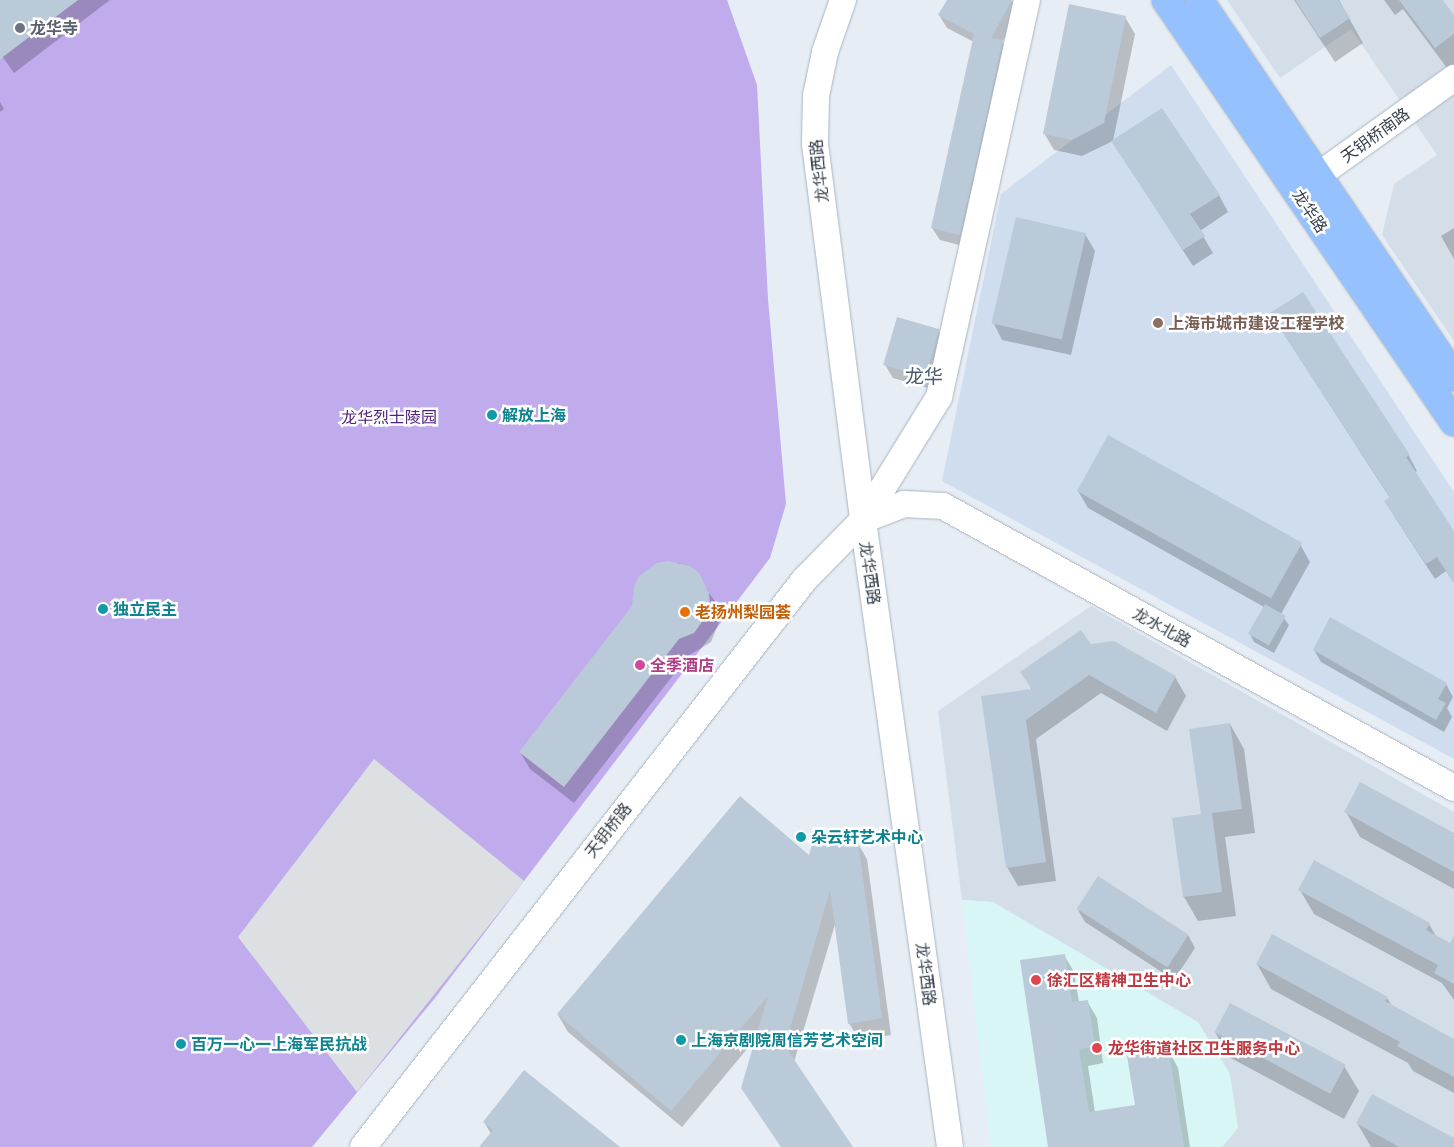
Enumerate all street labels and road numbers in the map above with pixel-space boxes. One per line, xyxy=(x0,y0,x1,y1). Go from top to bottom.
street label: 天钥桥南路 xyxy=(1337,104,1413,166)
street label: 龙华西路 xyxy=(806,138,832,204)
street label: 龙华路 xyxy=(1289,186,1331,236)
street label: 龙华西路 xyxy=(856,540,884,606)
street label: 龙水北路 xyxy=(1129,603,1195,651)
street label: 天钥桥路 xyxy=(581,799,635,861)
street label: 龙华西路 xyxy=(913,941,939,1007)

